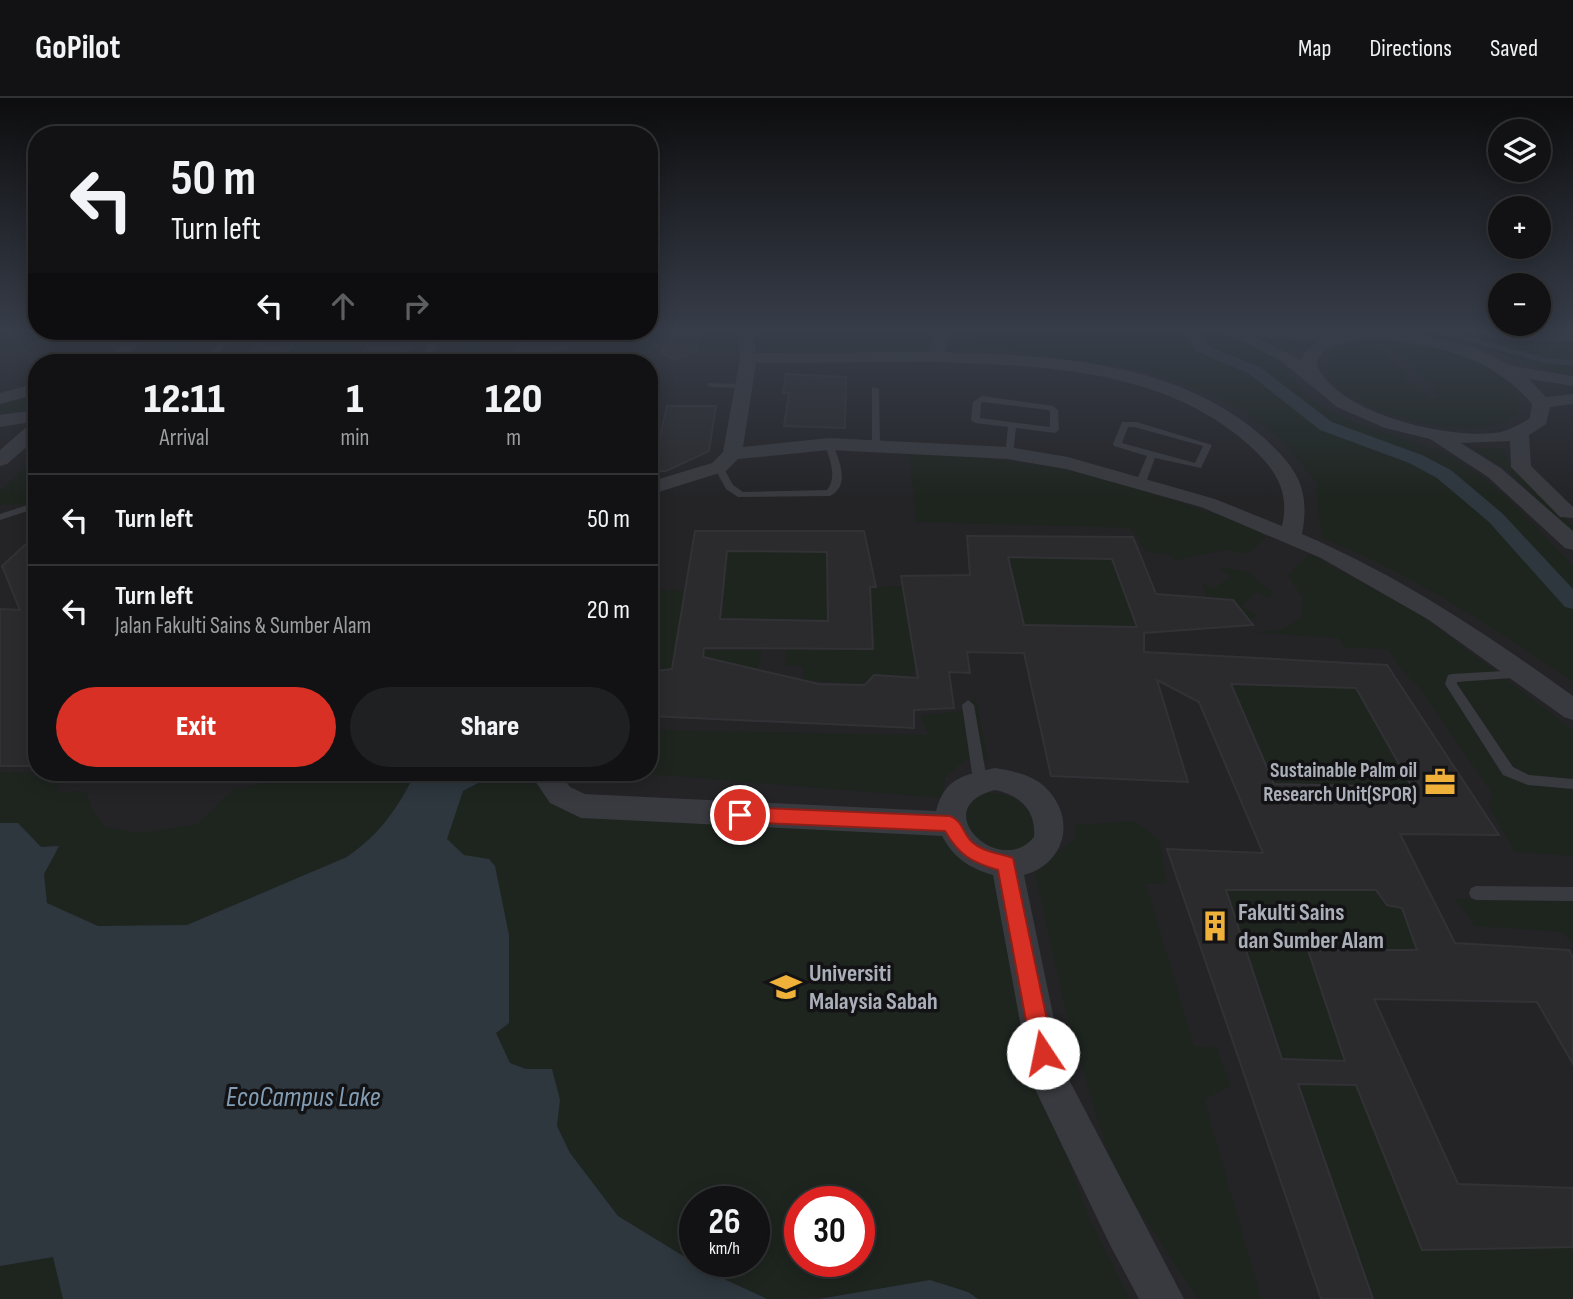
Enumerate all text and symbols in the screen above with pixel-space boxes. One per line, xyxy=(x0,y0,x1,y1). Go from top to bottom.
text: GoPilot xyxy=(35,28,120,68)
text: Map xyxy=(1298,34,1331,63)
text: Directions xyxy=(1369,34,1452,63)
text: Saved xyxy=(1490,34,1538,63)
map controls xyxy=(1488,119,1551,336)
button: layers xyxy=(1488,119,1551,182)
text: 50 m xyxy=(171,150,256,209)
icon: left xyxy=(56,154,147,245)
button: + xyxy=(1488,196,1551,259)
text: Turn left xyxy=(171,210,261,249)
button: − xyxy=(1488,273,1551,336)
icon: left xyxy=(251,287,289,325)
icon: ahead xyxy=(324,287,362,325)
icon: right xyxy=(397,287,435,325)
text: 12:11 xyxy=(144,374,225,425)
text: 1 xyxy=(346,374,364,425)
text: 120 xyxy=(485,374,542,425)
text: Arrival xyxy=(160,424,209,452)
text: min xyxy=(340,424,369,452)
text: m xyxy=(506,424,521,452)
icon: left xyxy=(56,501,94,539)
text: Turn left xyxy=(115,504,193,535)
text: 50 m xyxy=(587,504,630,535)
text: Turn left xyxy=(115,581,193,612)
icon: left xyxy=(56,592,94,630)
text: 20 m xyxy=(587,595,630,626)
text: Jalan Fakulti Sains & Sumber Alam xyxy=(115,612,371,640)
button: Exit xyxy=(56,687,336,767)
button: Share xyxy=(350,687,630,767)
place label: Sustainable Palm oil Research Unit(SPOR) xyxy=(1263,758,1417,807)
office icon: Sustainable Palm oil Research Unit(SPOR) xyxy=(1423,765,1457,799)
pin xyxy=(710,785,770,845)
icon: arrive xyxy=(721,796,759,834)
place label: Fakulti Sains dan Sumber Alam xyxy=(1238,898,1384,955)
building icon: Fakulti Sains dan Sumber Alam xyxy=(1198,909,1232,943)
place label: Universiti Malaysia Sabah xyxy=(809,959,938,1016)
school or university icon: Universiti Malaysia Sabah xyxy=(769,970,803,1004)
position arrow xyxy=(1006,1016,1080,1090)
water label: EcoCampus Lake xyxy=(226,1081,380,1114)
speed limit sign: 30 xyxy=(784,1186,875,1277)
text: 26 xyxy=(709,1201,740,1244)
text: km/h xyxy=(709,1238,740,1259)

